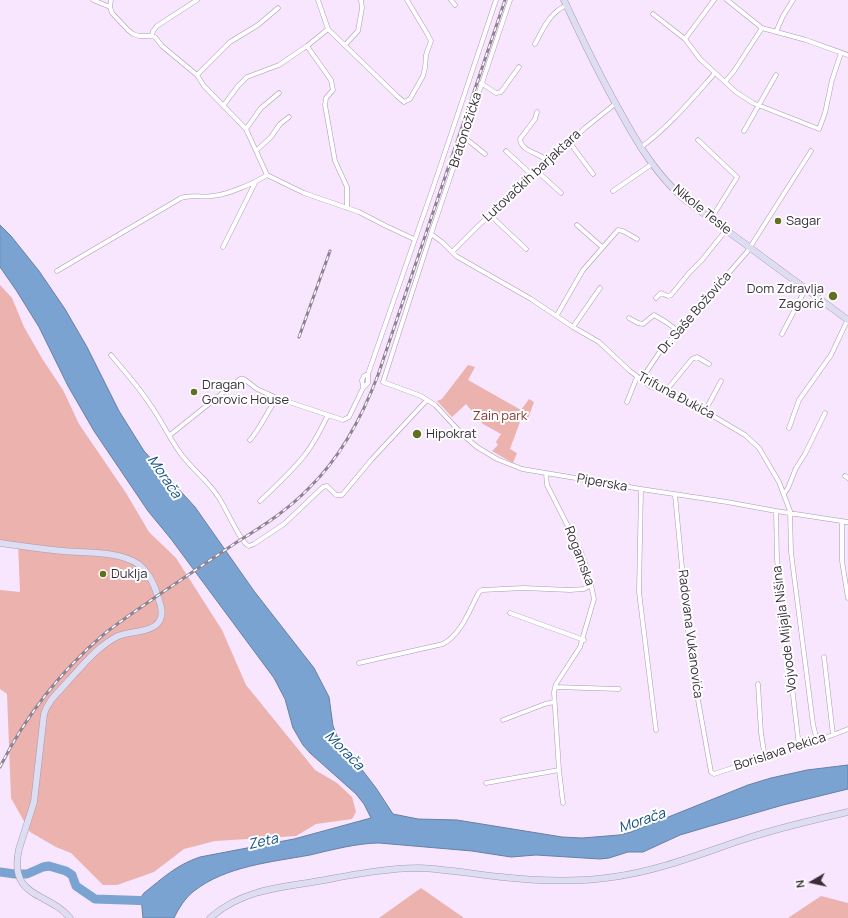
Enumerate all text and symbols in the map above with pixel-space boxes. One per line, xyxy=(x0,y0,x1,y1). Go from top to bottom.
street label: Bratonožićka xyxy=(447,90,485,170)
street label: Lutovačkih barjaktara xyxy=(480,127,584,225)
street label: Nikole Tesle xyxy=(670,182,734,238)
place label: Sagar xyxy=(786,213,821,229)
marker: Sagar xyxy=(773,216,783,226)
street label: Dr. Saše Božovića xyxy=(655,269,735,357)
place label: Dom Zdravlja Zagorić xyxy=(747,281,824,312)
marker: Dom Zdravlja Zagorić xyxy=(827,290,839,302)
street label: Trifuna Đukića xyxy=(635,369,717,423)
place label: Dragan Gorovic House xyxy=(202,377,289,408)
marker: Dragan Gorovic House xyxy=(189,387,199,397)
park label: Zain park xyxy=(473,408,527,424)
place label: Hipokrat xyxy=(426,426,477,442)
marker: Hipokrat xyxy=(411,428,423,440)
water label: Morača xyxy=(144,452,184,502)
street label: Piperska xyxy=(575,471,629,495)
street label: Rogamska xyxy=(561,524,597,588)
street label: Vojvode Mijajla Nišina xyxy=(770,565,800,693)
place label: Duklja xyxy=(111,566,147,582)
marker: Duklja xyxy=(98,569,108,579)
street label: Radovana Vukanovića xyxy=(674,569,706,699)
water label: Morača xyxy=(321,728,367,774)
street label: Borislava Pekica xyxy=(732,730,828,774)
water label: Morača xyxy=(617,805,667,837)
water label: Zeta xyxy=(246,830,280,854)
north arrow xyxy=(792,862,832,902)
text: N xyxy=(792,879,808,889)

